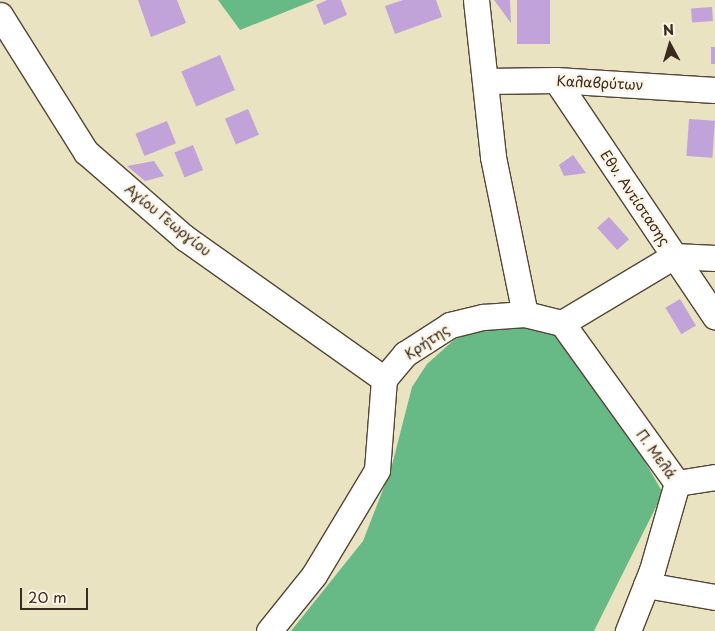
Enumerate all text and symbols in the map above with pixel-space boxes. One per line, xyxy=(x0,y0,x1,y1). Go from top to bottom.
text: N xyxy=(662,19,675,41)
north arrow xyxy=(645,20,695,70)
street label: Καλαβρύτων xyxy=(556,72,644,94)
street label: Εθν. Αντίστασης xyxy=(597,147,673,249)
street label: Αγίου Γεωργίου xyxy=(122,180,214,260)
street label: Κρήτης xyxy=(401,321,453,363)
street label: Π. Μελά xyxy=(632,426,680,482)
scale bar xyxy=(22,578,90,610)
text: 20 m xyxy=(28,585,67,608)

